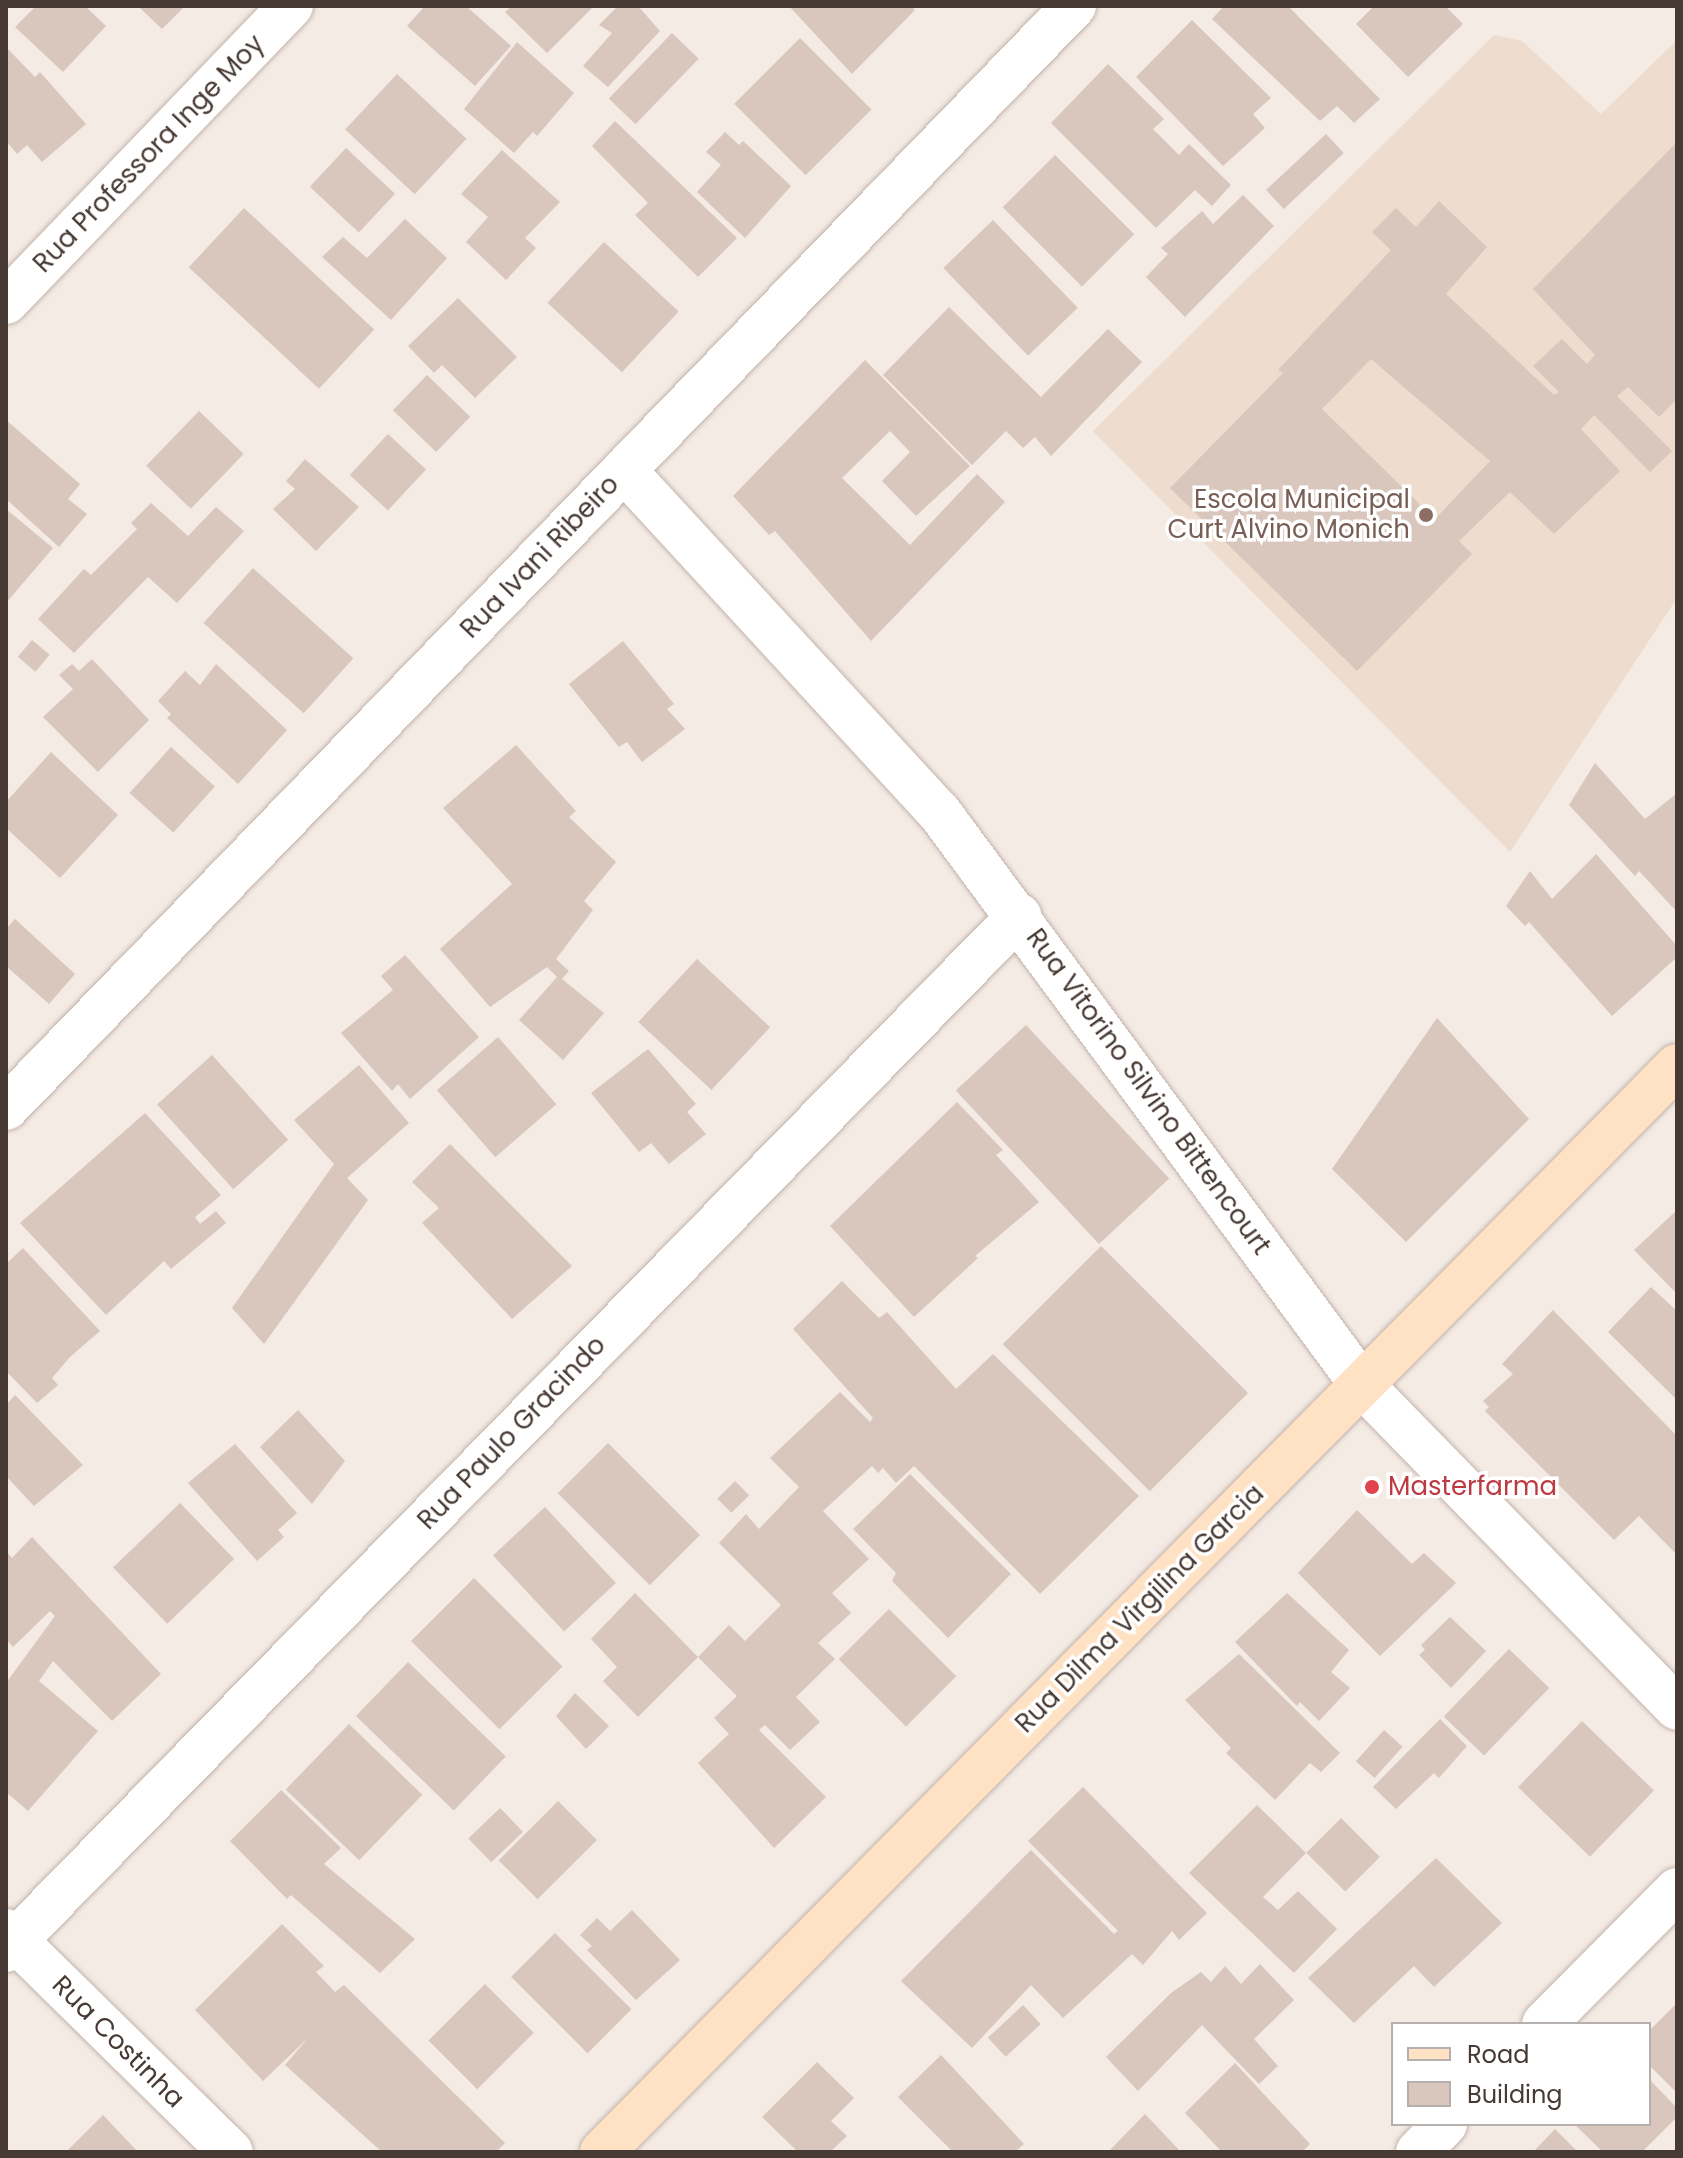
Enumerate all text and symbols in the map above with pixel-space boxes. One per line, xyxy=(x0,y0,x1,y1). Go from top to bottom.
street label: Rua Professora Inge Moy xyxy=(27,29,271,279)
street label: Rua Ivani Ribeiro xyxy=(454,469,626,645)
place label: Escola Municipal Curt Alvino Monich xyxy=(1168,484,1410,546)
marker: Escola Municipal Curt Alvino Monich xyxy=(1417,506,1435,524)
street label: Rua Vitorino Silvino Bittencourt xyxy=(1019,923,1277,1261)
street label: Rua Paulo Gracindo xyxy=(412,1330,612,1536)
place label: Masterfarma xyxy=(1388,1471,1557,1503)
street label: Rua Dilma Virgilina Garcia xyxy=(1009,1478,1271,1740)
marker: Masterfarma xyxy=(1363,1478,1381,1496)
street label: Rua Costinha xyxy=(45,1969,191,2115)
legend xyxy=(1391,2022,1651,2126)
text: Road xyxy=(1467,2038,1529,2071)
text: Building xyxy=(1467,2078,1563,2111)

